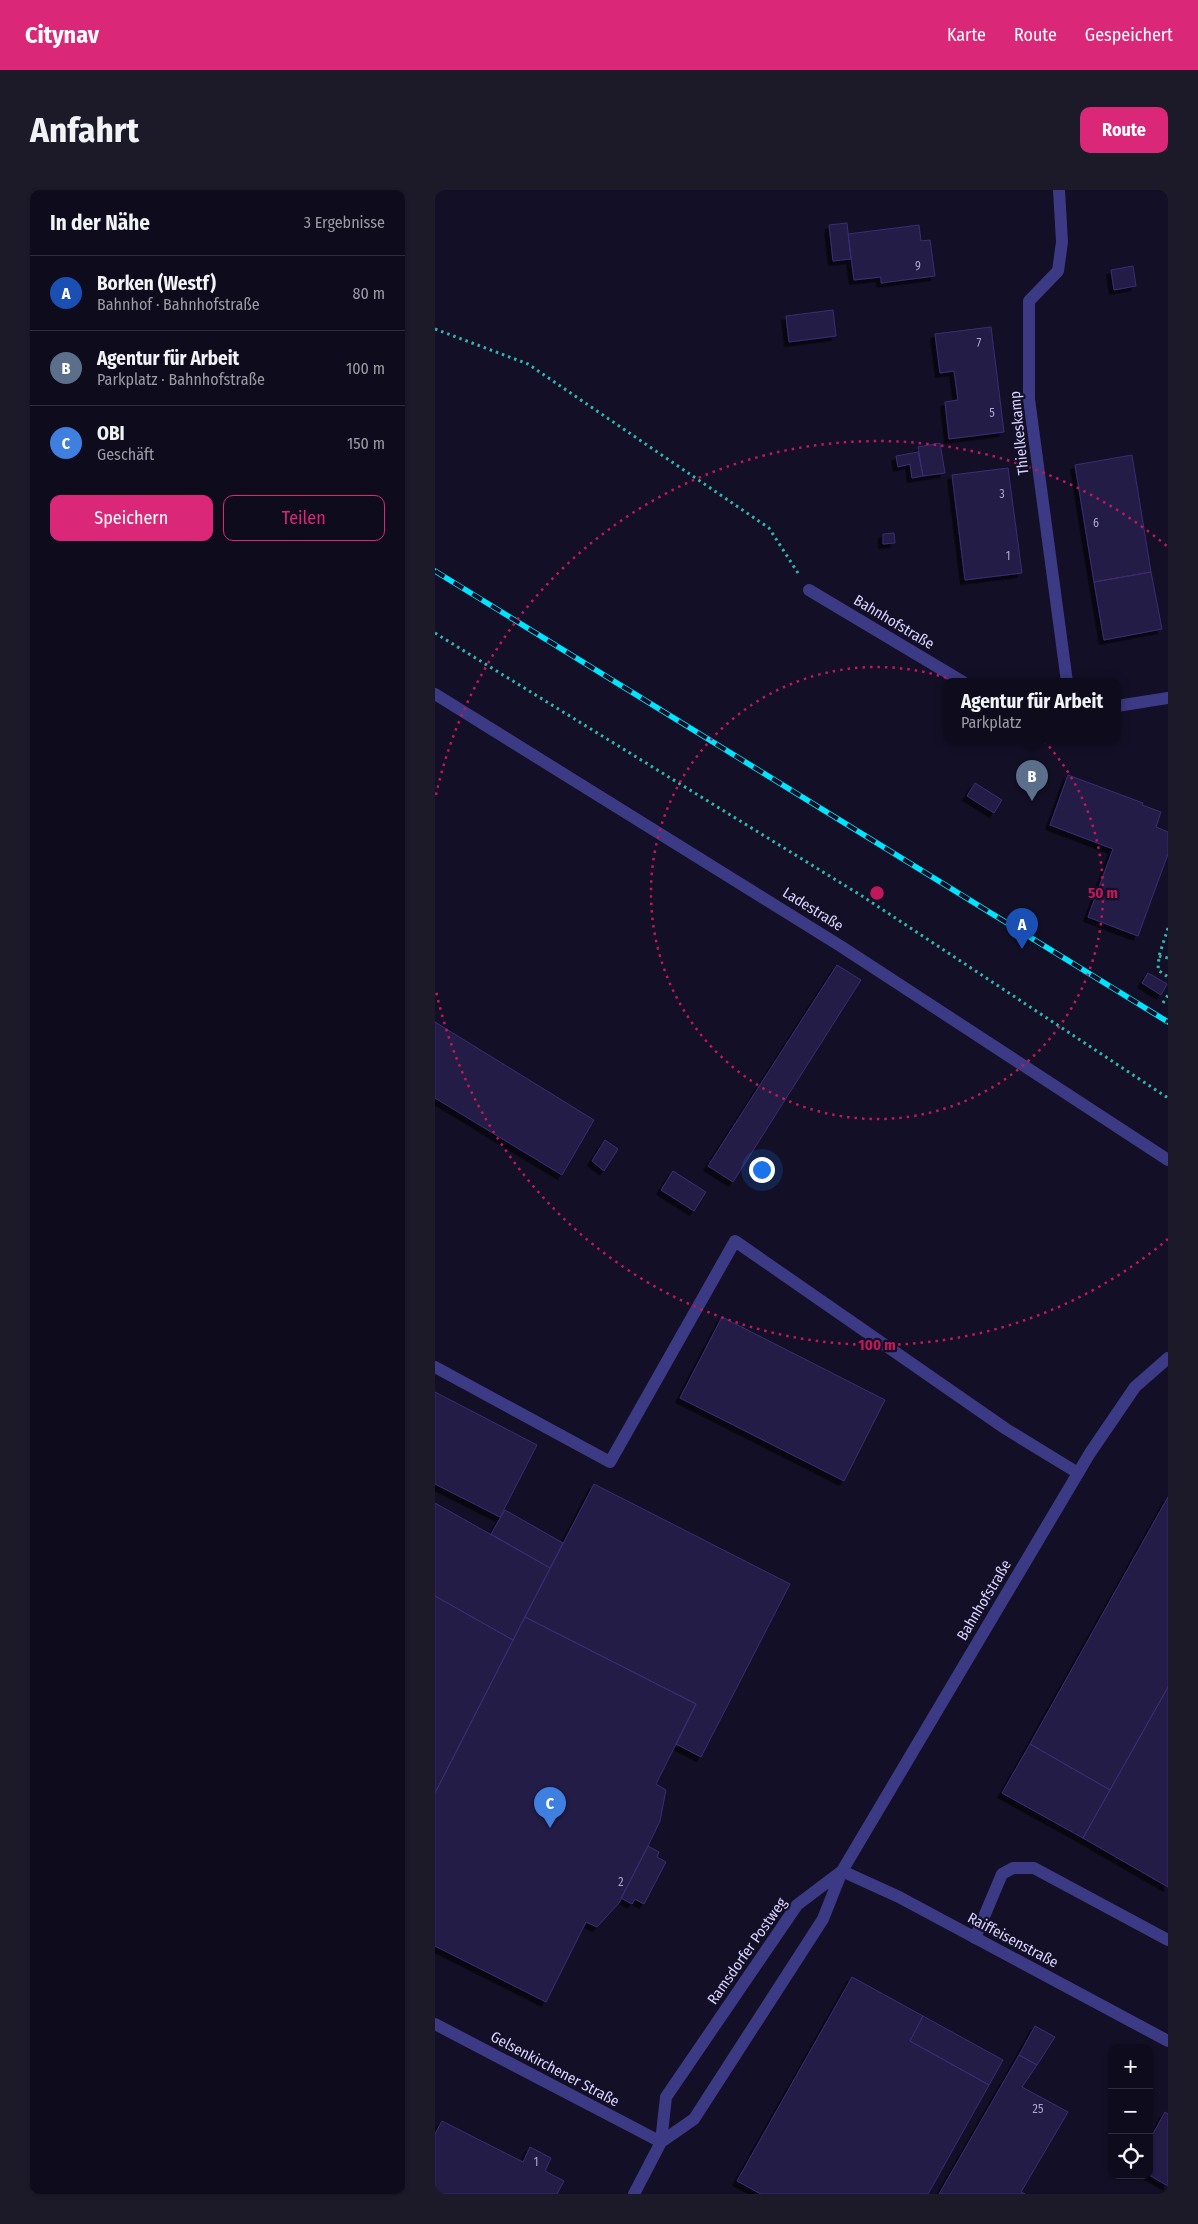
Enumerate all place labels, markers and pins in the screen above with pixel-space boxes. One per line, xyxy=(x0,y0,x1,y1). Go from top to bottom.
pin: B xyxy=(1016,760,1048,801)
centre of rings xyxy=(868,884,886,902)
pin: A xyxy=(1006,908,1038,949)
pin: C xyxy=(534,1787,566,1828)

